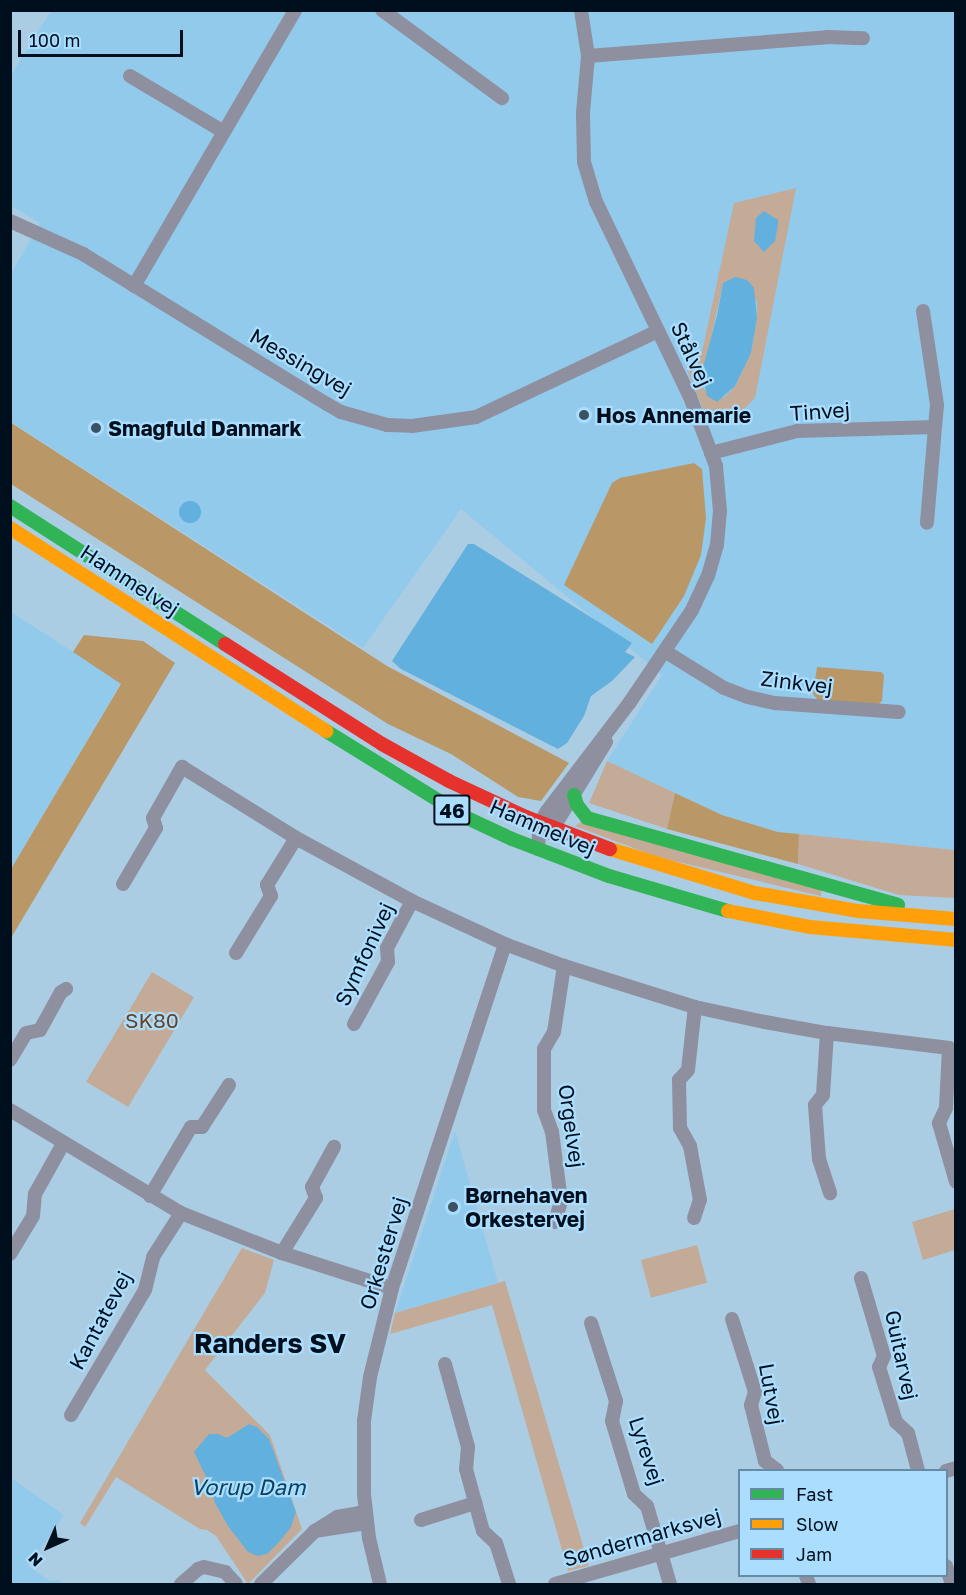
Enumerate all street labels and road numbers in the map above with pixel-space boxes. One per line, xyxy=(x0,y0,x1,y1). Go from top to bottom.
street label: Stålvej xyxy=(666,318,718,390)
street label: Messingvej xyxy=(246,323,356,401)
street label: Tinvej xyxy=(789,396,851,426)
street label: Hammelvej xyxy=(76,539,184,621)
street label: Zinkvej xyxy=(760,665,834,699)
road number: 46 xyxy=(432,793,472,827)
street label: Hammelvej xyxy=(486,793,600,861)
street label: Symfonivej xyxy=(329,898,399,1010)
street label: Orgelvej xyxy=(554,1083,590,1169)
street label: Orkestervej xyxy=(354,1193,412,1313)
street label: Kantatevej xyxy=(63,1266,137,1374)
street label: Guitarvej xyxy=(880,1308,924,1402)
street label: Lutvej xyxy=(754,1361,790,1427)
street label: Lyrevej xyxy=(624,1413,670,1489)
street label: Søndermarksvej xyxy=(560,1502,724,1572)

